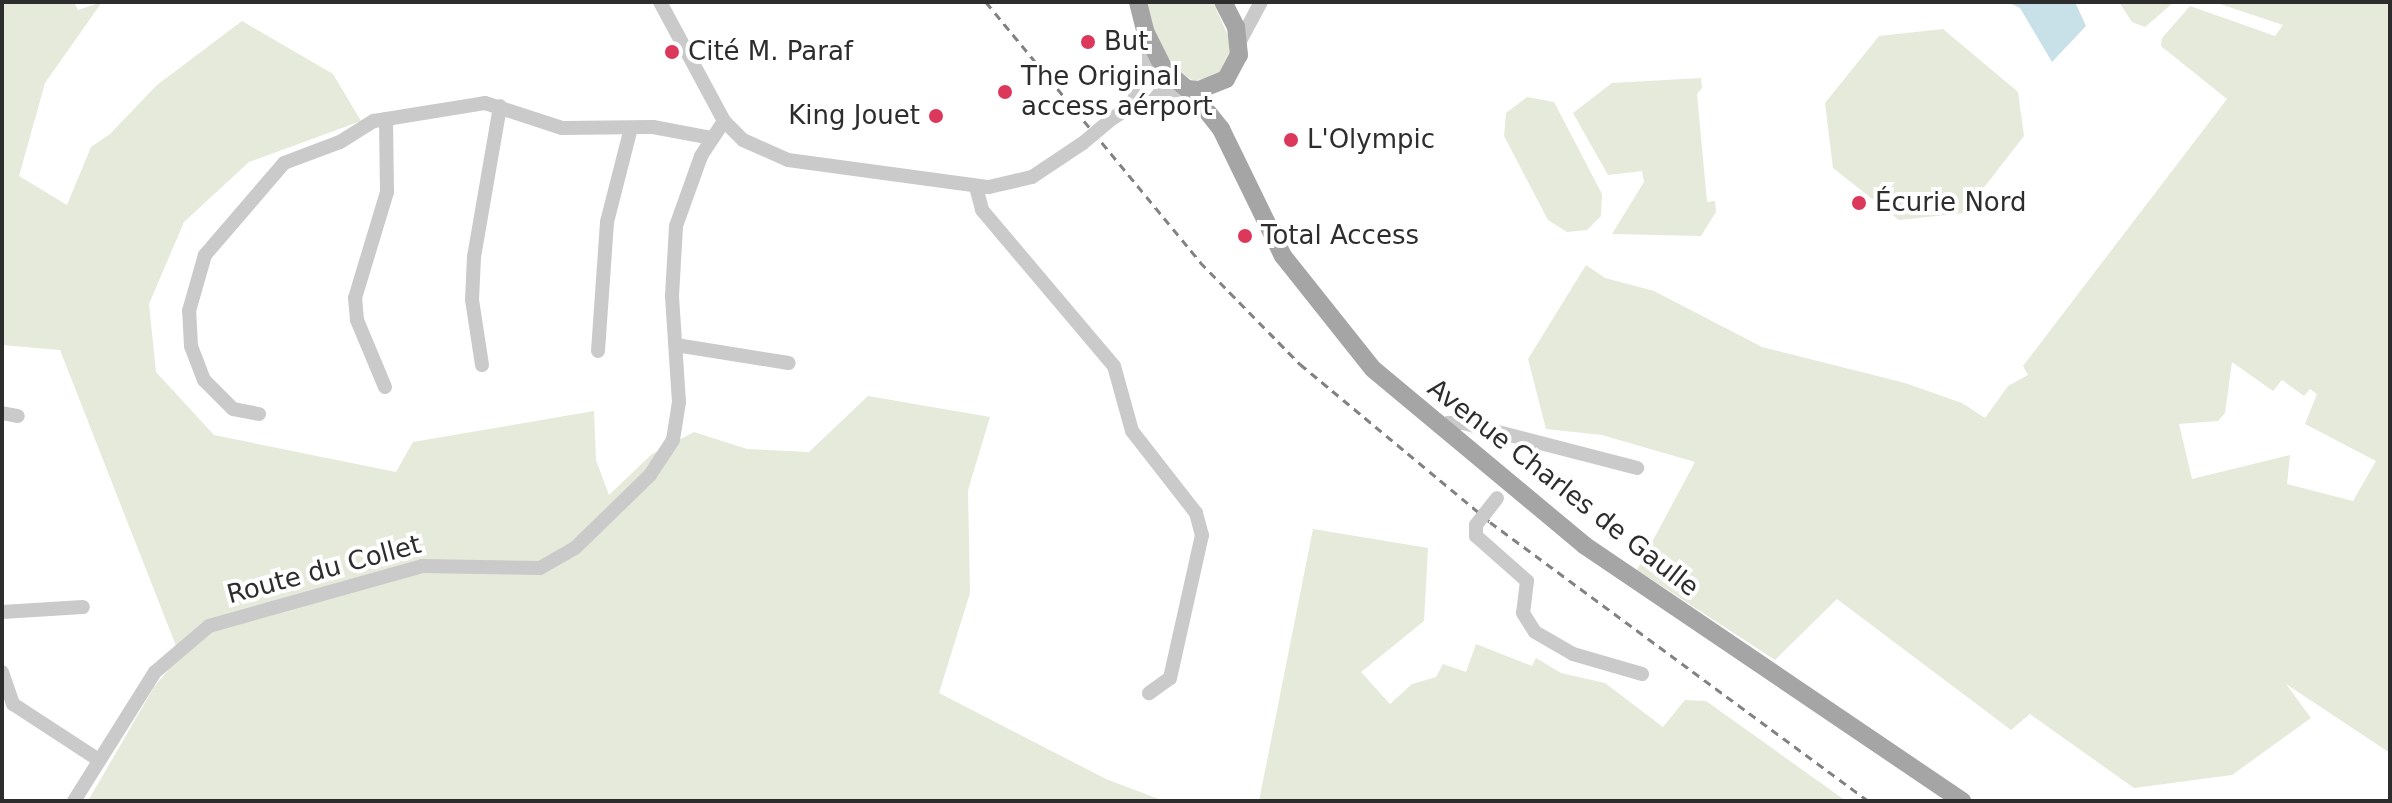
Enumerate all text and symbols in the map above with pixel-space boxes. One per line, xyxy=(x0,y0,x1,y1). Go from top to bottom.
place label: But xyxy=(1104,26,1149,58)
marker: But xyxy=(1079,33,1097,51)
place label: Cité M. Paraf xyxy=(688,36,853,68)
marker: Cité M. Paraf xyxy=(663,43,681,61)
place label: The Original access aérport xyxy=(1021,61,1213,122)
marker: The Original access aérport xyxy=(996,83,1014,101)
place label: King Jouet xyxy=(788,100,920,132)
marker: King Jouet xyxy=(927,107,945,125)
place label: L'Olympic xyxy=(1307,124,1435,156)
marker: L'Olympic xyxy=(1282,131,1300,149)
place label: Écurie Nord xyxy=(1875,187,2026,219)
marker: Écurie Nord xyxy=(1850,194,1868,212)
place label: Total Access xyxy=(1261,220,1419,252)
marker: Total Access xyxy=(1236,227,1254,245)
street label: Avenue Charles de Gaulle xyxy=(1421,373,1705,603)
street label: Route du Collet xyxy=(224,529,424,611)

